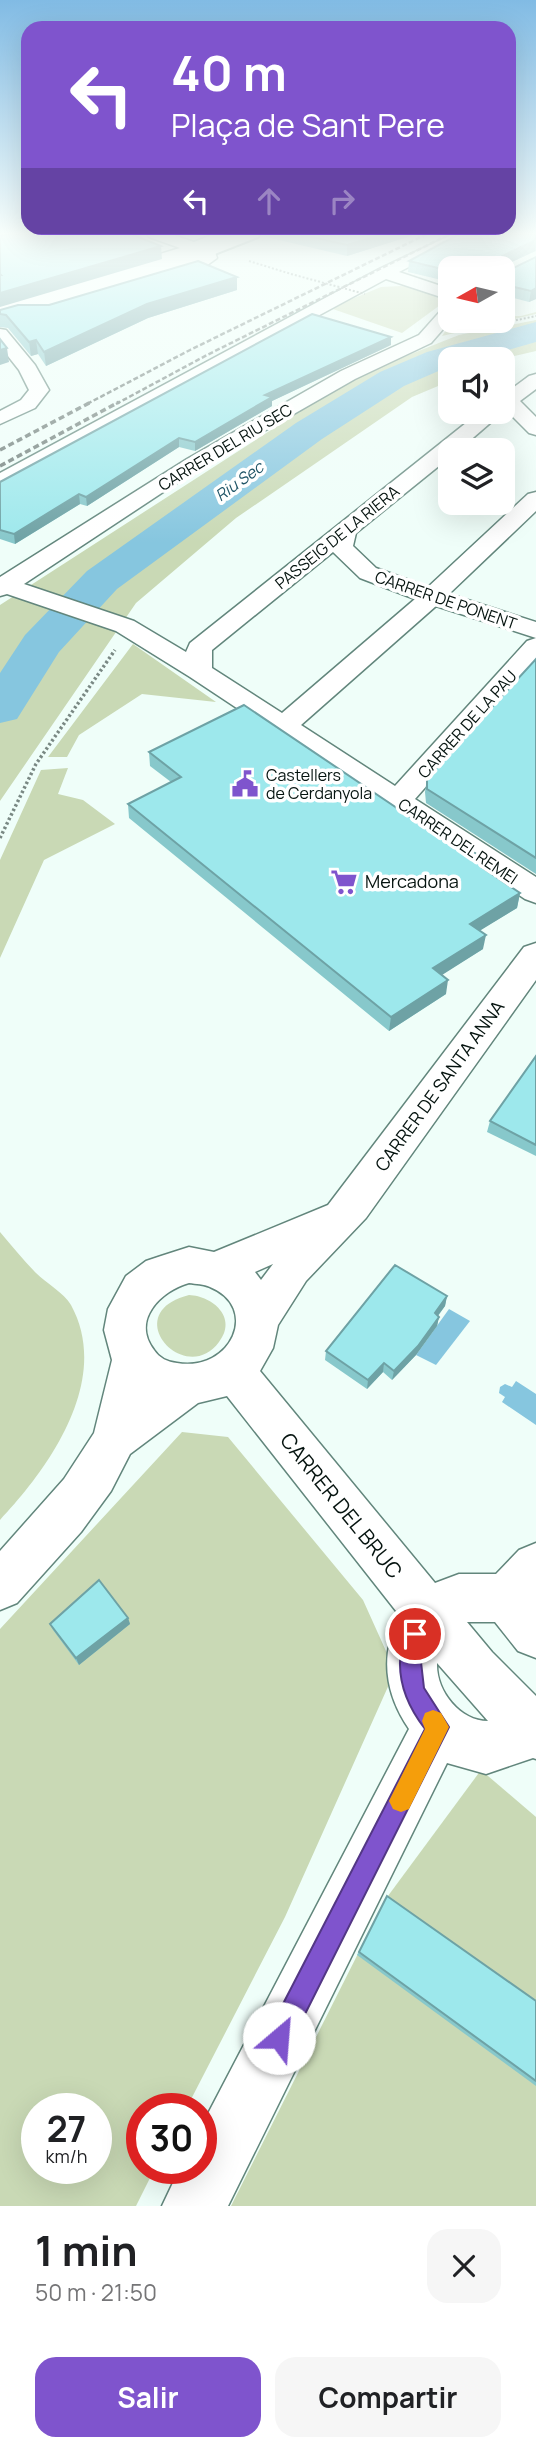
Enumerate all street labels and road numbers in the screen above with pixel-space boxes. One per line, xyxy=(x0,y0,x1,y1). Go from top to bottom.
street label: CARRER DEL RIU SEC xyxy=(154,398,296,496)
street label: PASSEIG DE LA RIERA xyxy=(270,480,404,594)
street label: CARRER DE PONENT xyxy=(372,565,520,635)
street label: CARRER DE LA PAU xyxy=(413,665,521,783)
street label: CARRER DEL REMEI xyxy=(394,793,522,889)
street label: CARRER DE SANTA ANNA xyxy=(369,995,510,1176)
street label: CARRER DEL BRUC xyxy=(274,1427,409,1584)

